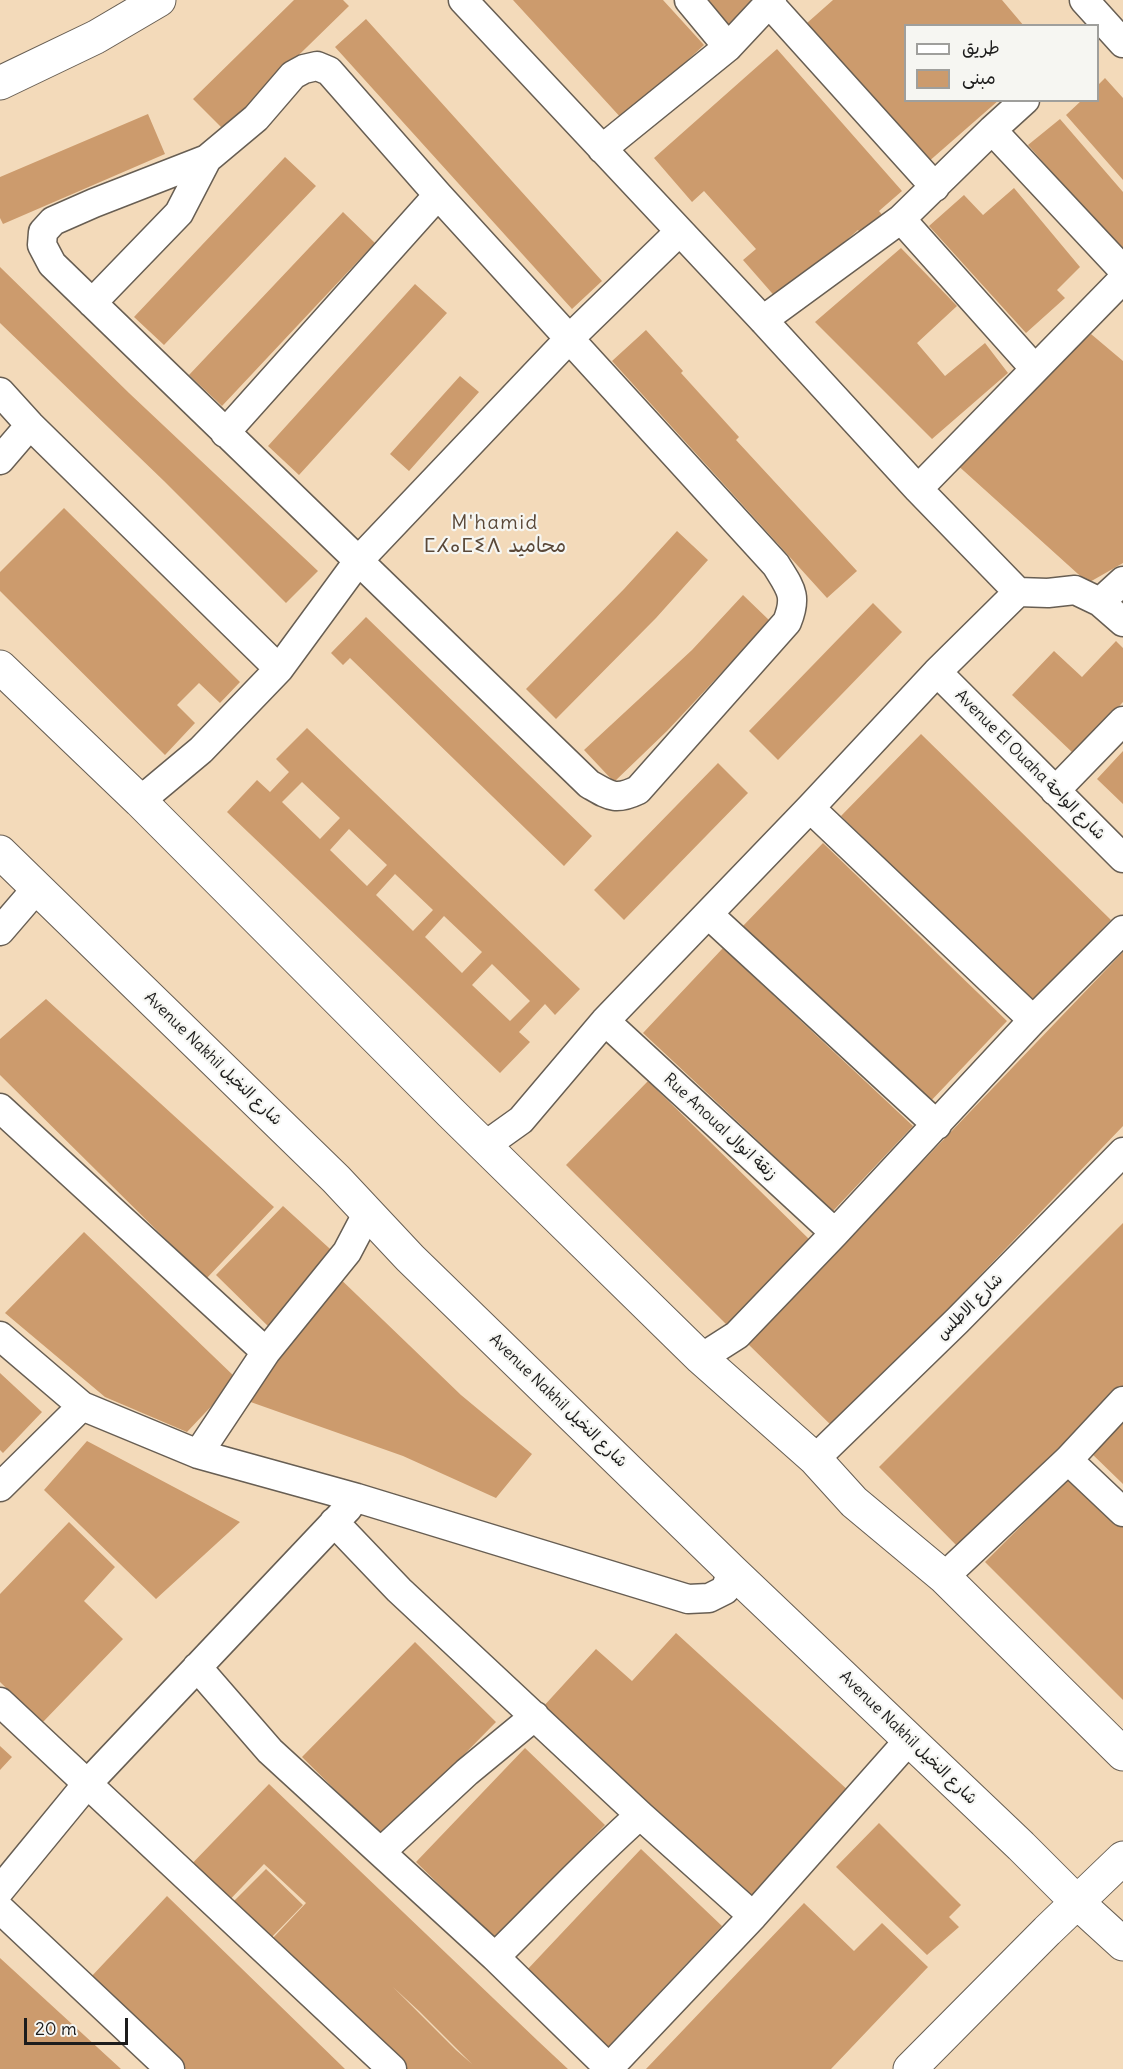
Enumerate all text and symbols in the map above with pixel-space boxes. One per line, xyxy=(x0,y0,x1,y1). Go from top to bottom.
legend xyxy=(904,24,1099,102)
text: طريق xyxy=(962,36,1000,59)
text: مبنى xyxy=(962,66,996,89)
district label: M'hamid ⵎⵃⴰⵎⵉⴷ محاميد xyxy=(429,511,561,558)
street label: Avenue El Ouaha شارع الواحة xyxy=(951,686,1109,844)
street label: Avenue Nakhil شارع النخيل xyxy=(140,988,286,1130)
street label: Rue Anoual زنقة انوال xyxy=(660,1070,780,1184)
street label: شارع الاطلس xyxy=(933,1270,1007,1344)
street label: Avenue Nakhil شارع النخيل xyxy=(485,1330,631,1472)
street label: Avenue Nakhil شارع النخيل xyxy=(835,1667,981,1809)
scale bar xyxy=(27,2006,130,2044)
text: 20 m xyxy=(35,2017,77,2040)

